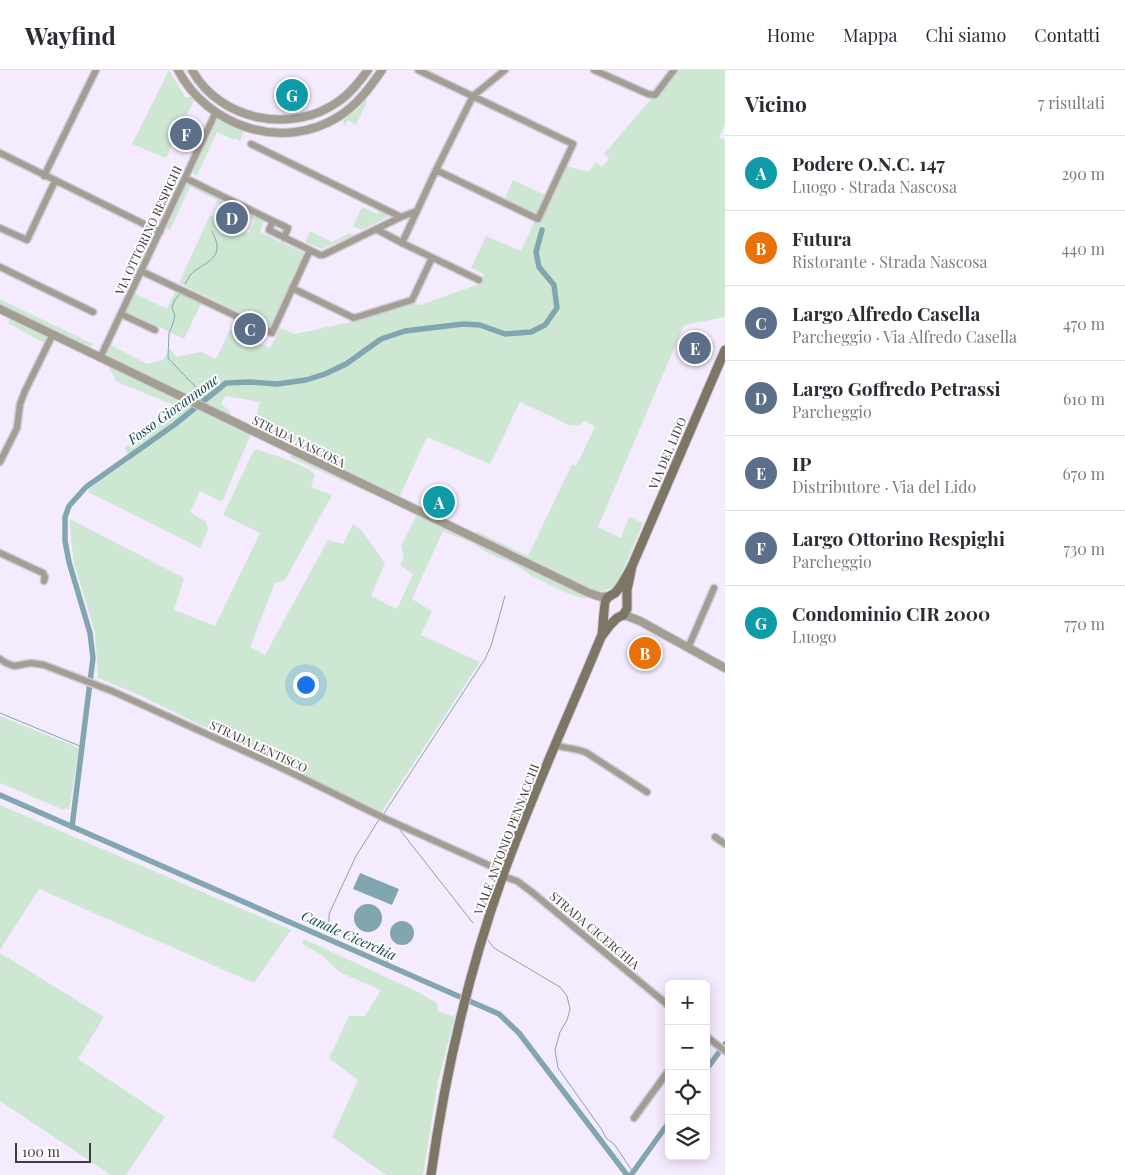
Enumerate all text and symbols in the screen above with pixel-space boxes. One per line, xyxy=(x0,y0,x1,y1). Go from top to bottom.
text: Wayfind xyxy=(25,19,116,51)
text: Home xyxy=(767,23,815,47)
text: Mappa xyxy=(843,23,898,47)
text: Chi siamo xyxy=(926,23,1006,47)
text: Contatti xyxy=(1034,23,1100,47)
pin: G xyxy=(276,76,308,114)
text: Vicino xyxy=(745,89,807,117)
text: 7 risultati xyxy=(1038,92,1105,113)
pin: F xyxy=(170,115,202,153)
text: Podere O.N.C. 147 xyxy=(792,150,945,176)
street label: VIA OTTORINO RESPIGHI xyxy=(111,163,185,298)
text: A xyxy=(756,163,766,184)
text: 290 m xyxy=(1061,163,1105,184)
text: Luogo · Strada Nascosa xyxy=(792,176,957,197)
pin: D xyxy=(216,199,248,237)
text: Futura xyxy=(792,225,852,251)
text: B xyxy=(756,238,766,259)
text: 440 m xyxy=(1061,238,1105,259)
text: Ristorante · Strada Nascosa xyxy=(792,251,987,272)
text: Largo Alfredo Casella xyxy=(792,300,980,326)
pin: C xyxy=(234,310,266,348)
text: C xyxy=(755,313,767,334)
text: 470 m xyxy=(1063,313,1105,334)
text: Parcheggio · Via Alfredo Casella xyxy=(792,326,1017,347)
pin: E xyxy=(679,329,711,367)
water label: Fosso Giovannone xyxy=(123,370,222,449)
text: Largo Goffredo Petrassi xyxy=(792,375,1000,401)
text: D xyxy=(755,388,767,409)
text: 610 m xyxy=(1063,388,1105,409)
text: Parcheggio xyxy=(792,401,872,422)
street label: STRADA NASCOSA xyxy=(250,412,349,471)
street label: VIA DEL LIDO xyxy=(644,414,689,492)
text: IP xyxy=(792,450,811,476)
text: E xyxy=(756,463,766,484)
text: 670 m xyxy=(1062,463,1105,484)
text: Distributore · Via del Lido xyxy=(792,476,976,497)
pin: A xyxy=(423,483,455,521)
text: Largo Ottorino Respighi xyxy=(792,525,1005,551)
text: F xyxy=(756,538,766,559)
text: 730 m xyxy=(1063,538,1105,559)
text: Parcheggio xyxy=(792,551,872,572)
text: Condominio CIR 2000 xyxy=(792,600,990,626)
text: G xyxy=(755,613,767,634)
text: 770 m xyxy=(1064,613,1105,634)
text: Luogo xyxy=(792,626,837,647)
pin: B xyxy=(629,634,661,672)
your location xyxy=(293,672,319,698)
street label: STRADA LENTISCO xyxy=(208,716,310,776)
street label: VIALE ANTONIO PENNACCHI xyxy=(469,761,542,918)
street label: STRADA CICERCHIA xyxy=(547,888,644,973)
water label: Canale Cicerchia xyxy=(299,906,399,964)
map controls xyxy=(665,980,710,1160)
button: + xyxy=(665,980,710,1025)
button: − xyxy=(665,1025,710,1070)
button: locate xyxy=(665,1070,710,1115)
button: layers xyxy=(665,1115,710,1160)
scale bar xyxy=(15,1140,91,1163)
text: 100 m xyxy=(22,1142,60,1161)

